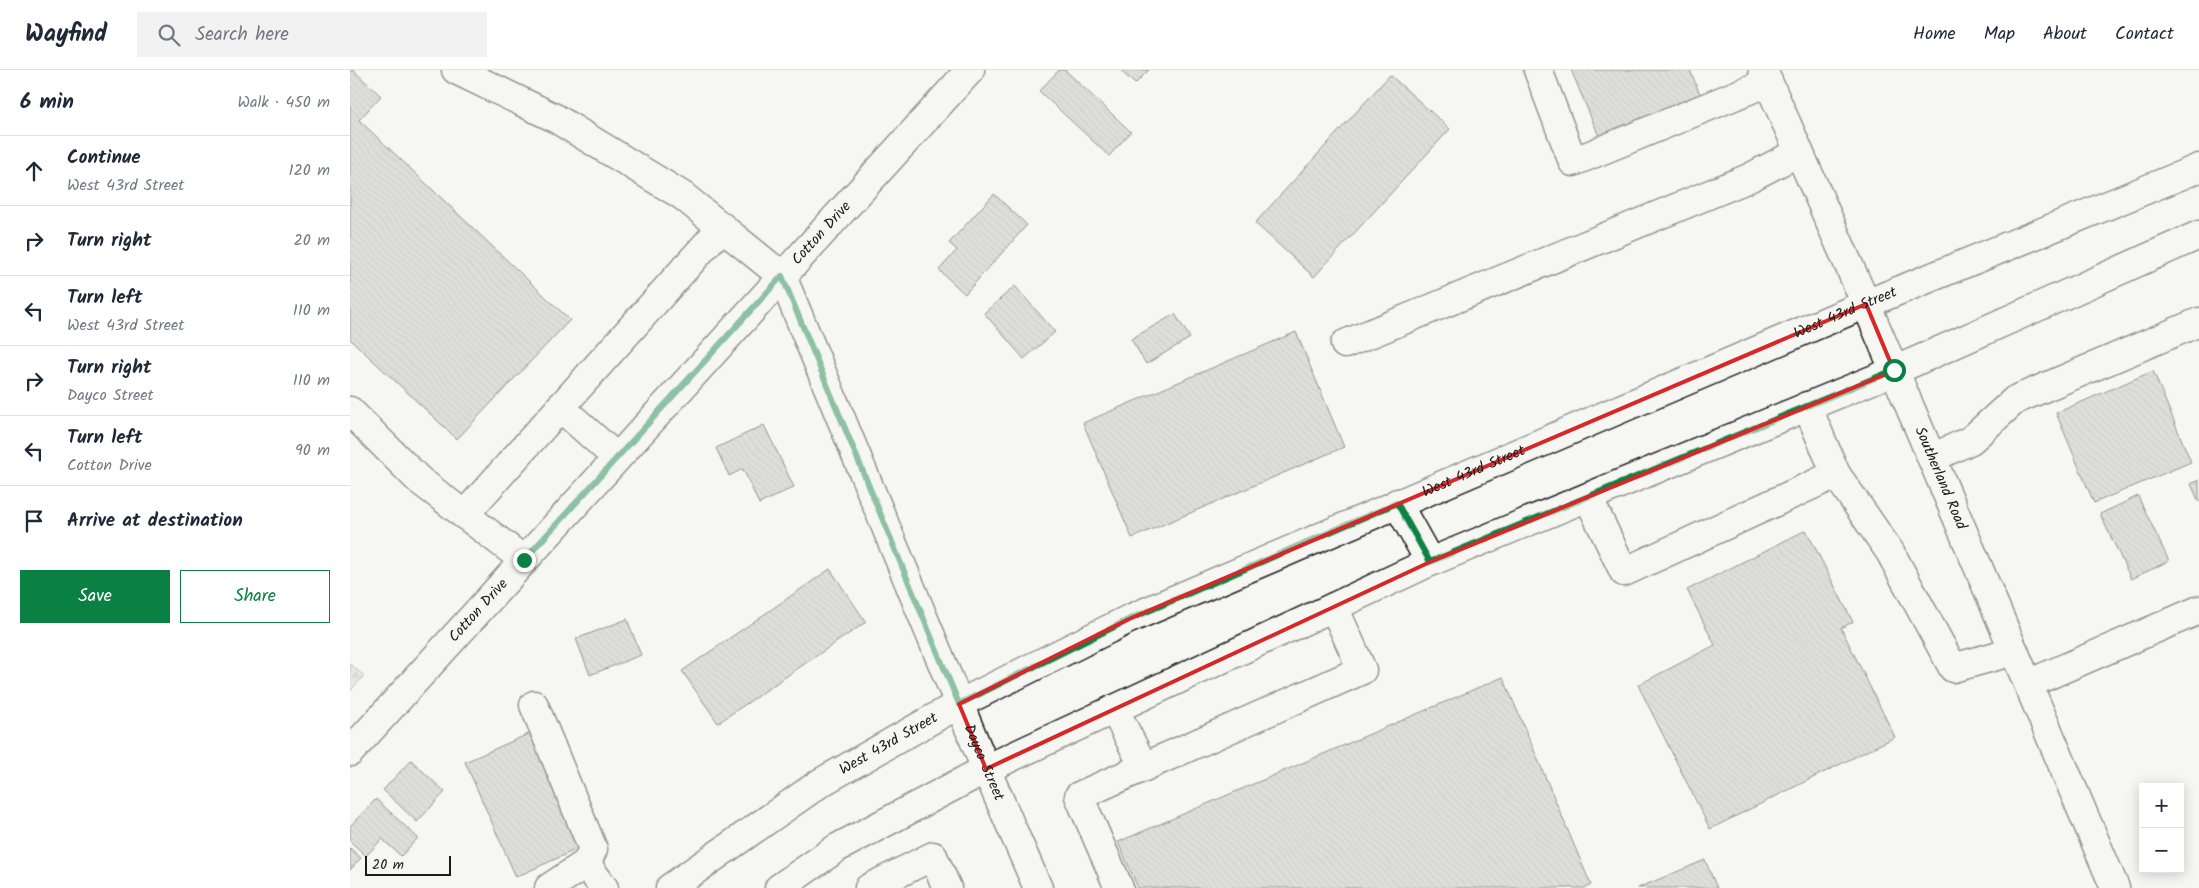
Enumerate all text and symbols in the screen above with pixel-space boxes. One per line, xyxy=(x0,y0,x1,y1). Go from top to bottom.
search box xyxy=(137,12,487,57)
text: Wayfind xyxy=(25,15,107,54)
text: Search here xyxy=(195,20,289,50)
text: Home xyxy=(1913,20,1956,49)
text: Map xyxy=(1984,20,2015,49)
text: About xyxy=(2043,20,2087,49)
text: Contact xyxy=(2115,20,2174,49)
icon: search xyxy=(155,21,183,49)
text: 6 min xyxy=(20,86,74,119)
text: Walk · 450 m xyxy=(237,90,330,115)
text: Continue xyxy=(67,143,140,173)
icon: ahead xyxy=(20,157,48,185)
text: 120 m xyxy=(289,158,330,183)
text: West 43rd Street xyxy=(67,173,184,198)
street label: Cotton Drive xyxy=(786,196,857,271)
text: Turn right xyxy=(67,226,152,256)
icon: right xyxy=(20,227,48,255)
text: 20 m xyxy=(294,228,330,253)
street label: West 43rd Street xyxy=(1790,281,1901,346)
text: Turn left xyxy=(67,283,142,313)
icon: left xyxy=(20,297,48,325)
text: 110 m xyxy=(293,298,330,323)
text: West 43rd Street xyxy=(67,313,184,338)
text: Turn right xyxy=(67,353,152,383)
route start xyxy=(1883,359,1906,382)
icon: right xyxy=(20,367,48,395)
text: 110 m xyxy=(293,368,330,393)
text: Dayco Street xyxy=(67,383,154,408)
text: Turn left xyxy=(67,423,142,453)
street label: Southerland Road xyxy=(1908,423,1973,534)
icon: left xyxy=(20,437,48,465)
text: 90 m xyxy=(295,438,330,463)
street label: West 43rd Street xyxy=(1418,439,1529,504)
text: Cotton Drive xyxy=(67,453,152,478)
text: Arrive at destination xyxy=(67,506,243,536)
icon: arrive xyxy=(20,507,48,535)
route end xyxy=(513,549,536,572)
button: Save xyxy=(20,570,170,623)
button: Share xyxy=(180,570,330,623)
street label: Cotton Drive xyxy=(443,573,514,648)
street label: West 43rd Street xyxy=(835,706,943,782)
street label: Dayco Street xyxy=(957,721,1011,805)
map controls xyxy=(2139,783,2184,873)
button: + xyxy=(2139,783,2184,828)
button: − xyxy=(2139,828,2184,873)
scale bar xyxy=(365,853,451,876)
text: 20 m xyxy=(372,854,404,876)

